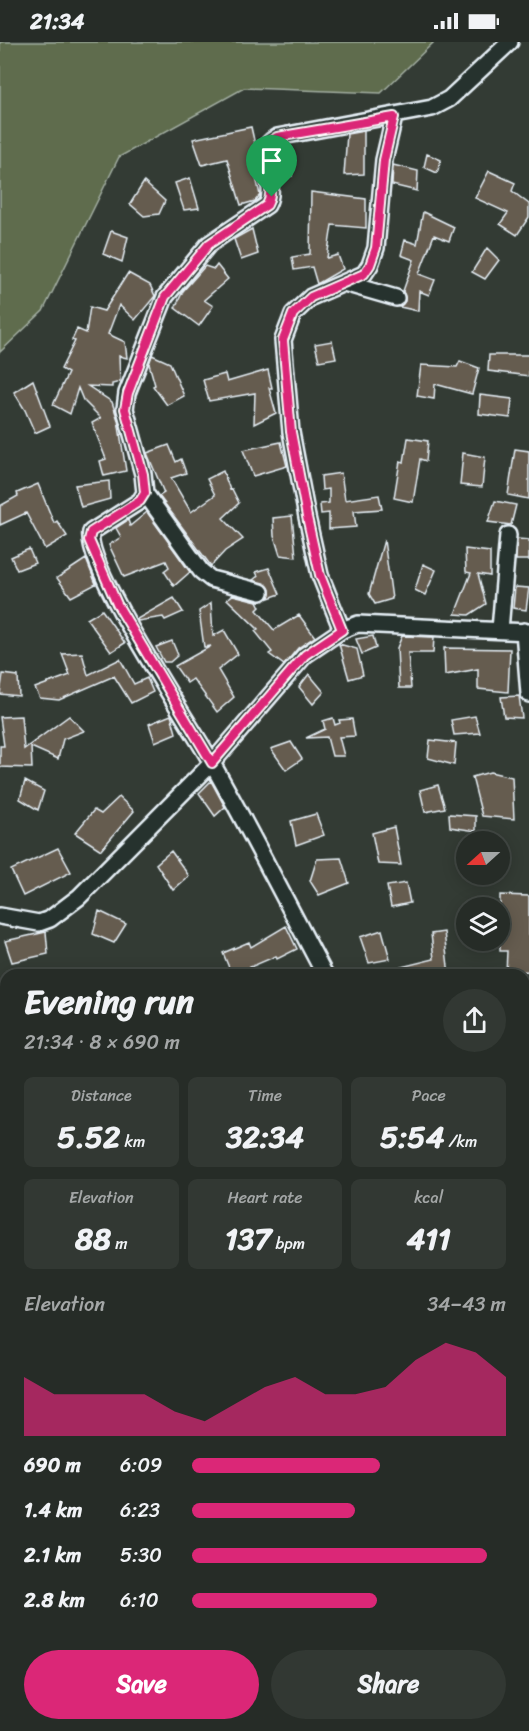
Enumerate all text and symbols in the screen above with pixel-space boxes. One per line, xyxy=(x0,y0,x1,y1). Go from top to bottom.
text: 21:34 xyxy=(30,2,85,41)
pin xyxy=(246,135,297,197)
icon: arrive xyxy=(255,144,288,177)
north arrow xyxy=(456,831,510,885)
map controls xyxy=(456,831,510,951)
button: layers xyxy=(456,897,510,951)
text: Evening run xyxy=(24,973,194,1031)
button: share xyxy=(443,989,506,1052)
text: 21:34 · 8 × 690 m xyxy=(24,1025,180,1060)
text: Distance xyxy=(71,1081,132,1110)
text: Time xyxy=(248,1081,282,1110)
text: Pace xyxy=(412,1081,446,1110)
text: 5.52 xyxy=(57,1110,120,1164)
text: 32:34 xyxy=(226,1110,304,1164)
text: 5:54 xyxy=(380,1110,444,1164)
text: km xyxy=(120,1127,145,1156)
text: /km xyxy=(444,1127,477,1156)
text: Elevation xyxy=(69,1183,134,1212)
text: Heart rate xyxy=(227,1183,303,1212)
text: kcal xyxy=(414,1183,443,1212)
text: 88 xyxy=(75,1212,111,1266)
text: 137 xyxy=(225,1212,271,1266)
text: 411 xyxy=(406,1212,451,1266)
text: m xyxy=(111,1229,128,1258)
text: bpm xyxy=(271,1229,305,1258)
text: Elevation xyxy=(24,1287,105,1322)
text: 34–43 m xyxy=(427,1287,506,1322)
text: 690 m xyxy=(24,1448,81,1483)
text: 6:09 xyxy=(120,1448,162,1483)
text: 1.4 km xyxy=(24,1493,82,1528)
text: 6:23 xyxy=(120,1493,160,1528)
text: 2.1 km xyxy=(24,1538,81,1573)
text: 5:30 xyxy=(120,1538,162,1573)
text: 2.8 km xyxy=(24,1583,85,1618)
text: 6:10 xyxy=(120,1583,159,1618)
button: Save xyxy=(24,1650,259,1719)
button: Share xyxy=(271,1650,506,1719)

